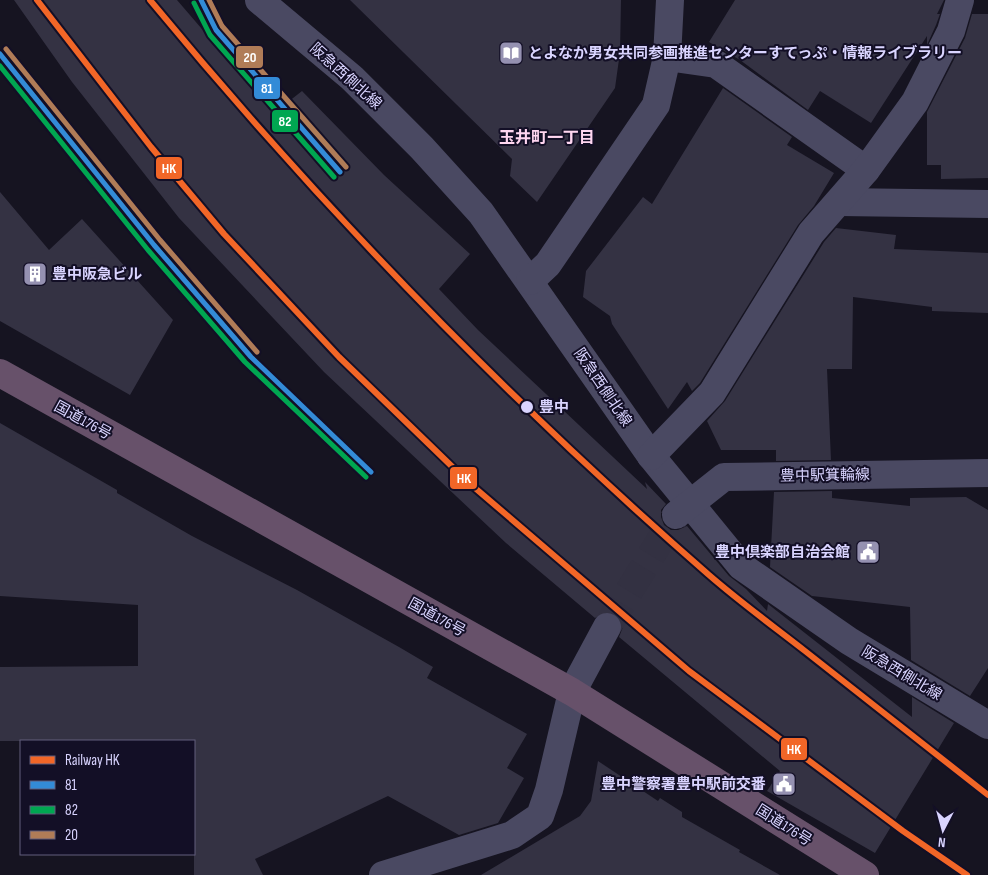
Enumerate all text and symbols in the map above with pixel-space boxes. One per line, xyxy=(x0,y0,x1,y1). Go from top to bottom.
street label: 阪急西側北線 xyxy=(306,39,385,114)
library icon: とよなか男女共同参画推進センターすてっぷ・情報ライブラリー xyxy=(498,40,524,66)
place label: とよなか男女共同参画推進センターすてっぷ・情報ライブラリー xyxy=(528,44,962,63)
line badge: 20 xyxy=(235,45,264,69)
text: 20 xyxy=(244,49,257,66)
line badge: 81 xyxy=(253,76,281,100)
text: 81 xyxy=(261,80,274,97)
line badge: 82 xyxy=(271,109,299,133)
text: 82 xyxy=(279,113,291,130)
district label: 玉井町一丁目 xyxy=(499,128,595,148)
line badge: HK xyxy=(155,156,183,180)
text: HK xyxy=(162,160,176,177)
building icon: 豊中阪急ビル xyxy=(22,261,48,287)
place label: 豊中阪急ビル xyxy=(52,265,142,284)
street label: 阪急西側北線 xyxy=(570,345,636,430)
street label: 国道176号 xyxy=(51,397,115,444)
place label: 豊中 xyxy=(539,398,569,417)
marker: 豊中 xyxy=(519,399,535,415)
street label: 豊中駅箕輪線 xyxy=(780,465,870,486)
line badge: HK xyxy=(449,466,478,490)
text: HK xyxy=(457,470,471,487)
public building icon: 豊中倶楽部自治会館 xyxy=(855,539,881,565)
place label: 豊中倶楽部自治会館 xyxy=(715,543,850,562)
street label: 国道176号 xyxy=(405,594,469,641)
street label: 阪急西側北線 xyxy=(858,642,945,705)
line badge: HK xyxy=(780,737,808,761)
legend xyxy=(20,740,195,855)
text: HK xyxy=(787,741,801,758)
text: Railway HK xyxy=(65,751,120,770)
public building icon: 豊中警察署豊中駅前交番 xyxy=(771,771,797,797)
place label: 豊中警察署豊中駅前交番 xyxy=(601,775,766,794)
text: 81 xyxy=(65,776,78,795)
text: 82 xyxy=(65,801,78,820)
street label: 国道176号 xyxy=(752,801,815,850)
north arrow xyxy=(918,805,968,855)
text: 20 xyxy=(65,826,78,845)
text: N xyxy=(937,834,946,851)

